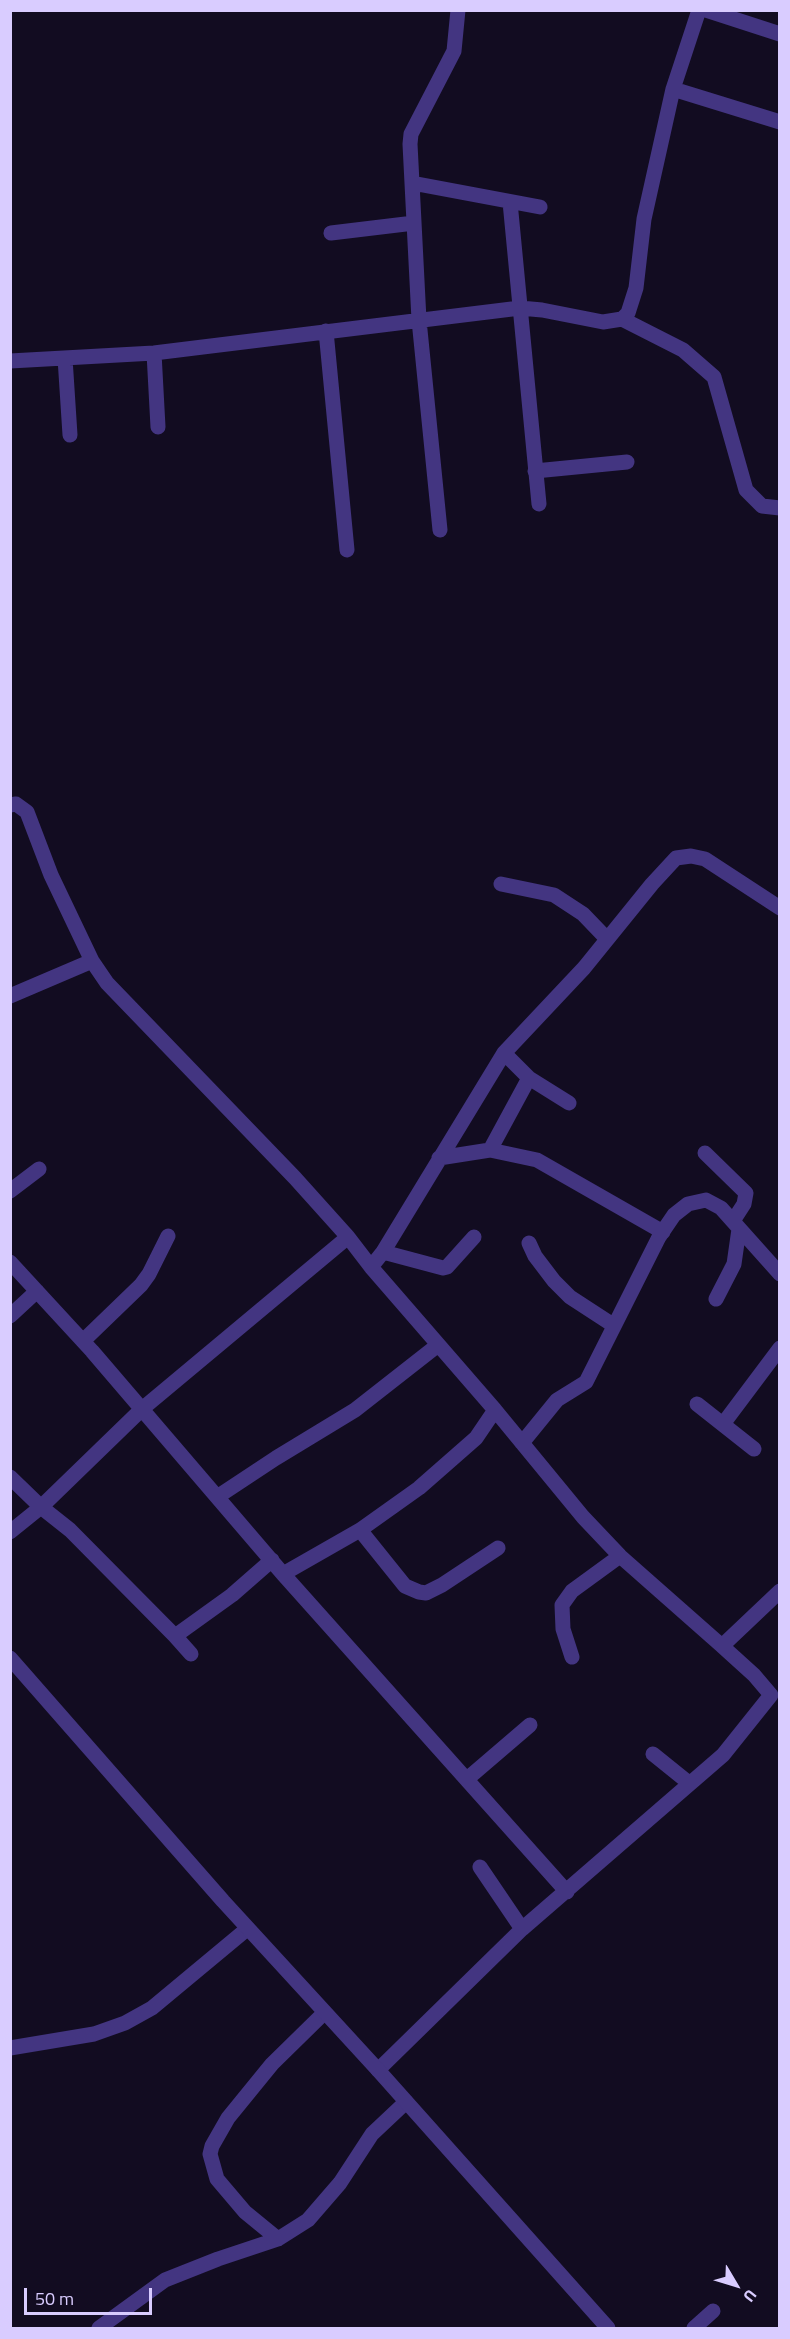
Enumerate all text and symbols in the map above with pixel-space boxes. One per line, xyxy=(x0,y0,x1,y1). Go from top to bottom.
north arrow xyxy=(706,2255,766,2315)
scale bar xyxy=(27,2276,154,2314)
text: 50 m xyxy=(35,2285,74,2312)
text: U xyxy=(738,2285,763,2308)

